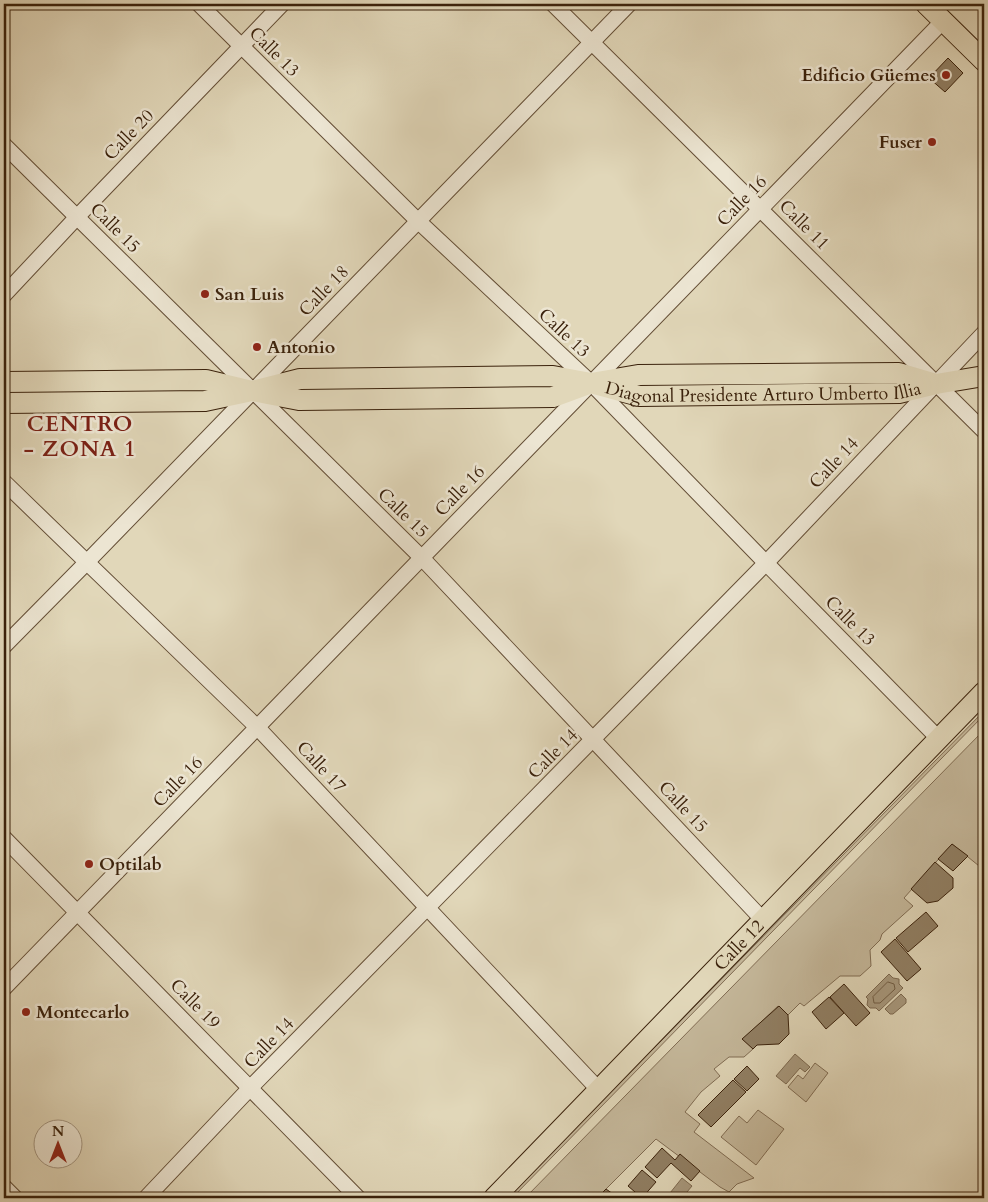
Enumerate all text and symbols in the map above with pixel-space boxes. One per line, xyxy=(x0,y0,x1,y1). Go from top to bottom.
street label: Calle 13 xyxy=(243,21,305,83)
place label: Edificio Güemes xyxy=(801,63,936,88)
marker: Edificio Güemes xyxy=(940,69,952,81)
street label: Calle 20 xyxy=(98,104,160,166)
place label: Fuser xyxy=(879,130,923,155)
marker: Fuser xyxy=(926,136,938,148)
street label: Calle 16 xyxy=(711,170,773,232)
street label: Calle 11 xyxy=(773,194,835,256)
street label: Calle 15 xyxy=(84,197,146,259)
street label: Calle 18 xyxy=(293,260,355,322)
place label: San Luis xyxy=(215,282,284,307)
marker: San Luis xyxy=(199,288,211,300)
street label: Calle 13 xyxy=(533,303,595,363)
place label: Antonio xyxy=(267,335,335,360)
marker: Antonio xyxy=(251,341,263,353)
street label: Diagonal Presidente Arturo Umberto Illia xyxy=(602,375,924,409)
district label: CENTRO - ZONA 1 xyxy=(24,409,136,464)
street label: Calle 14 xyxy=(804,432,864,494)
street label: Calle 16 xyxy=(429,460,491,522)
street label: Calle 15 xyxy=(372,482,434,544)
street label: Calle 13 xyxy=(819,590,881,652)
street label: Calle 14 xyxy=(522,723,584,785)
street label: Calle 17 xyxy=(291,736,351,798)
street label: Calle 16 xyxy=(147,751,209,813)
street label: Calle 15 xyxy=(653,776,713,838)
place label: Optilab xyxy=(99,852,162,877)
marker: Optilab xyxy=(83,858,95,870)
street label: Calle 12 xyxy=(708,914,769,976)
street label: Calle 19 xyxy=(164,973,226,1035)
place label: Montecarlo xyxy=(36,1000,129,1025)
marker: Montecarlo xyxy=(20,1006,32,1018)
street label: Calle 14 xyxy=(238,1012,300,1074)
north arrow xyxy=(32,1120,82,1170)
text: N xyxy=(52,1122,64,1141)

